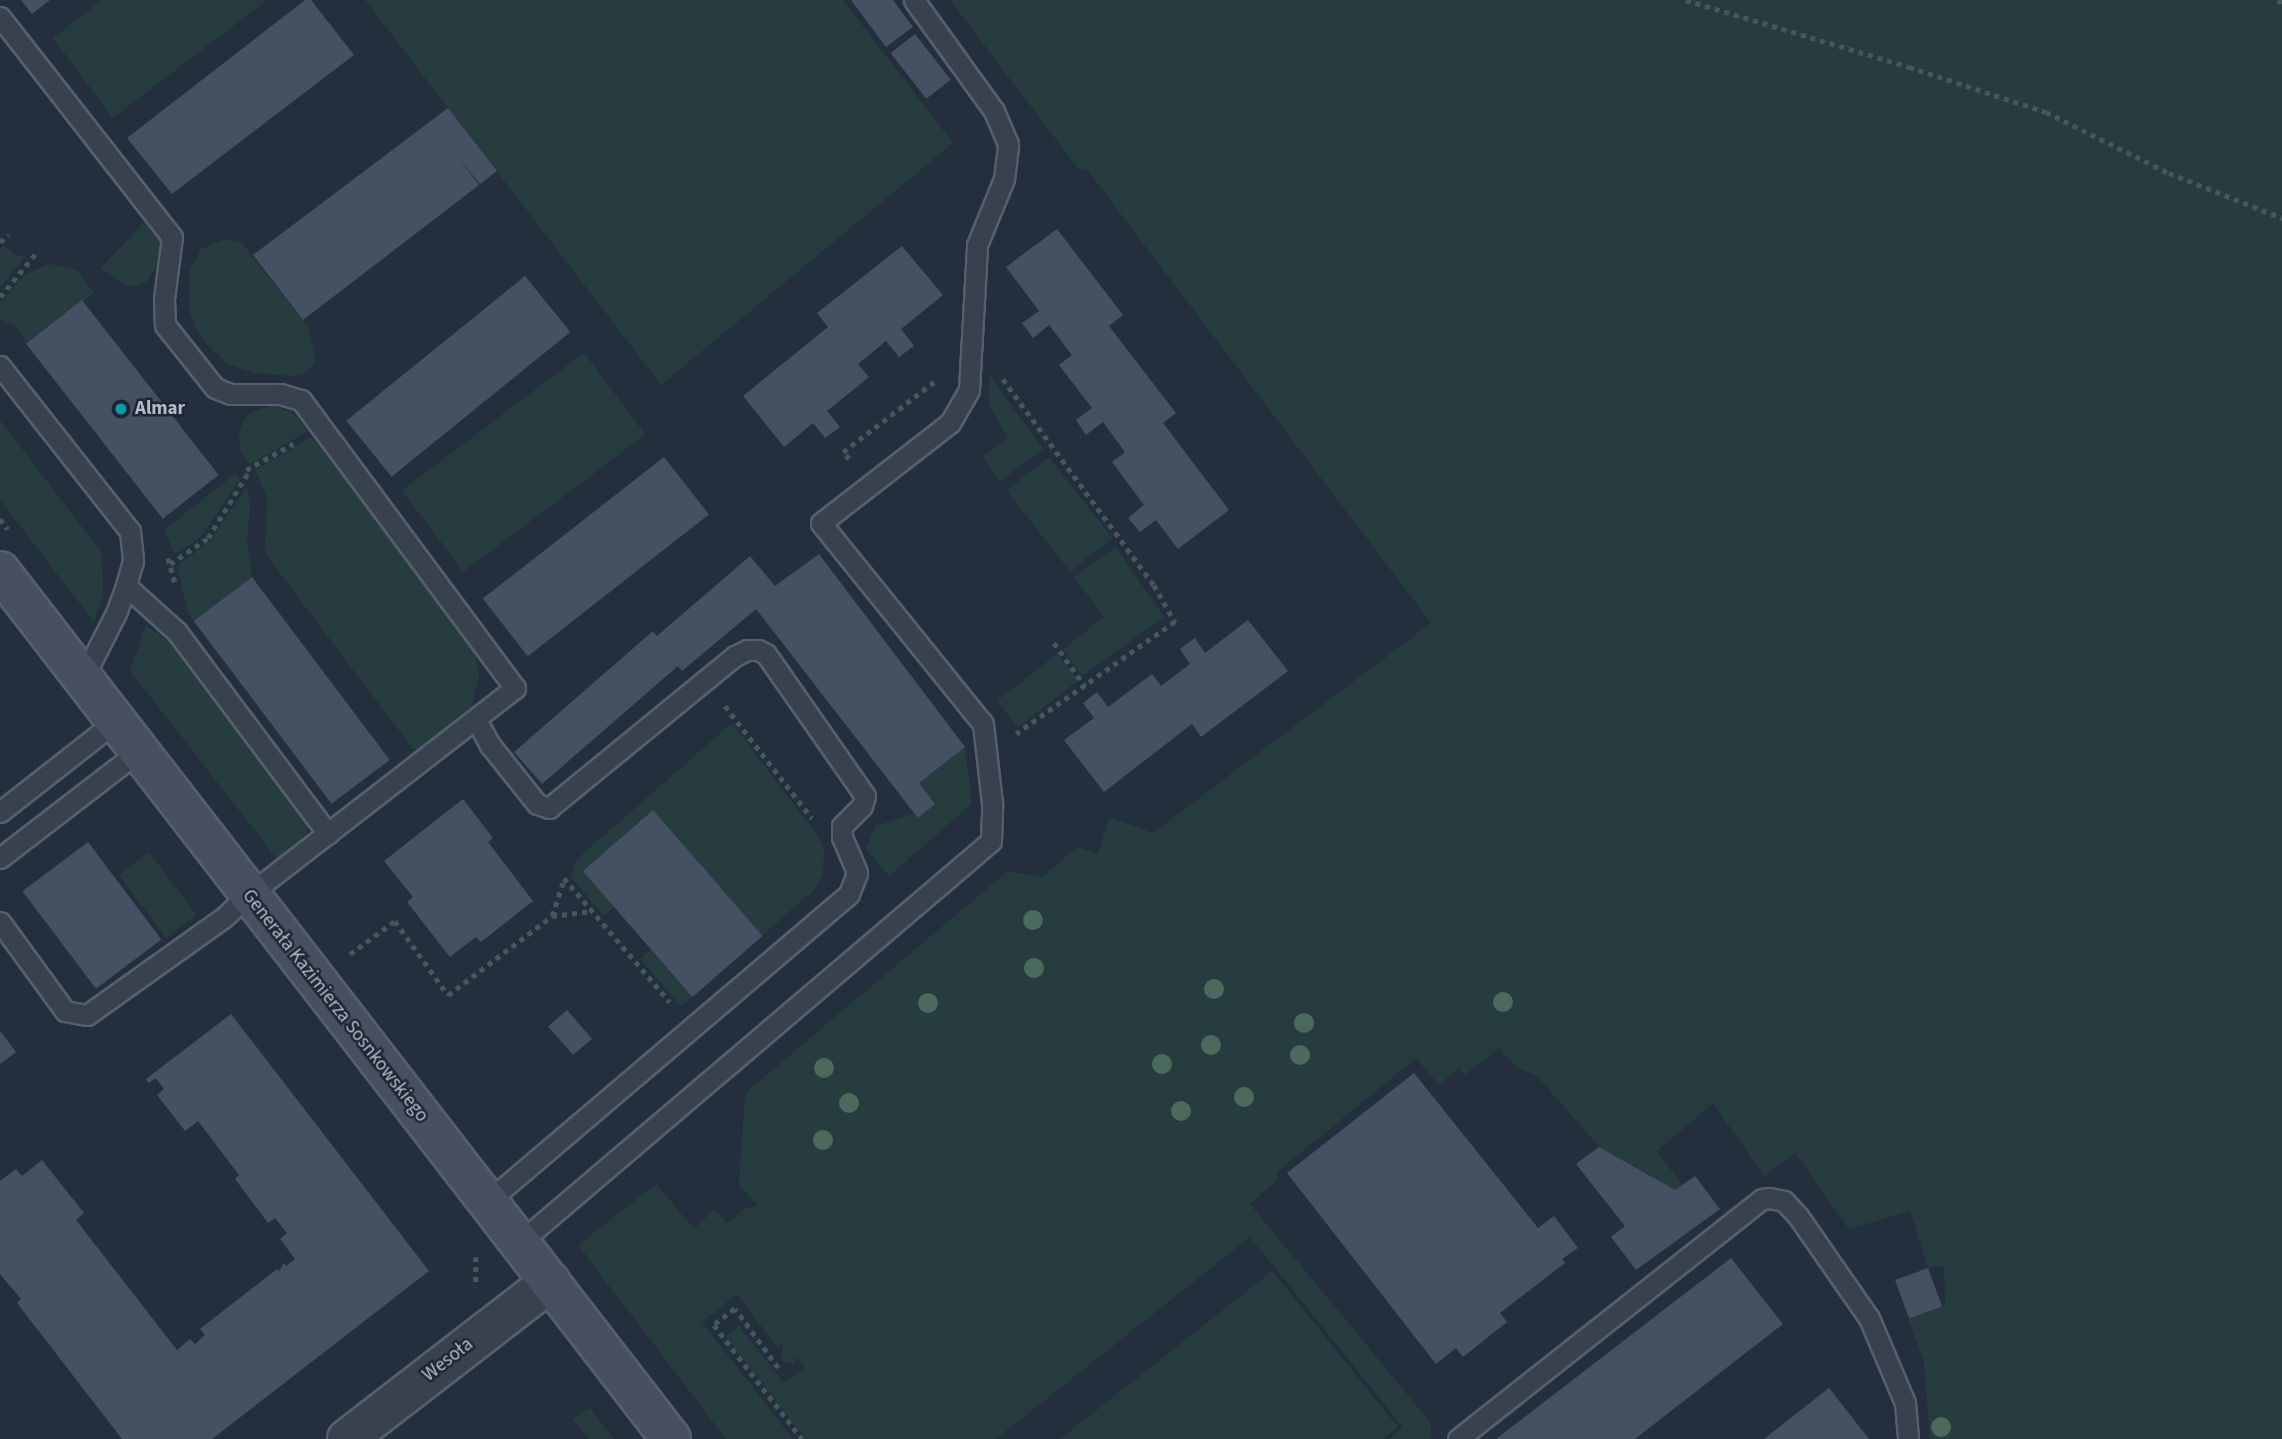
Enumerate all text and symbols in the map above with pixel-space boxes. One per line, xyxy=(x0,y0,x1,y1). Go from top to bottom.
place label: Almar xyxy=(135,398,185,420)
marker: Almar xyxy=(113,401,129,417)
street label: Generała Kazimierza Sosnkowskiego xyxy=(237,885,433,1127)
street label: Wesoła xyxy=(418,1333,478,1387)

